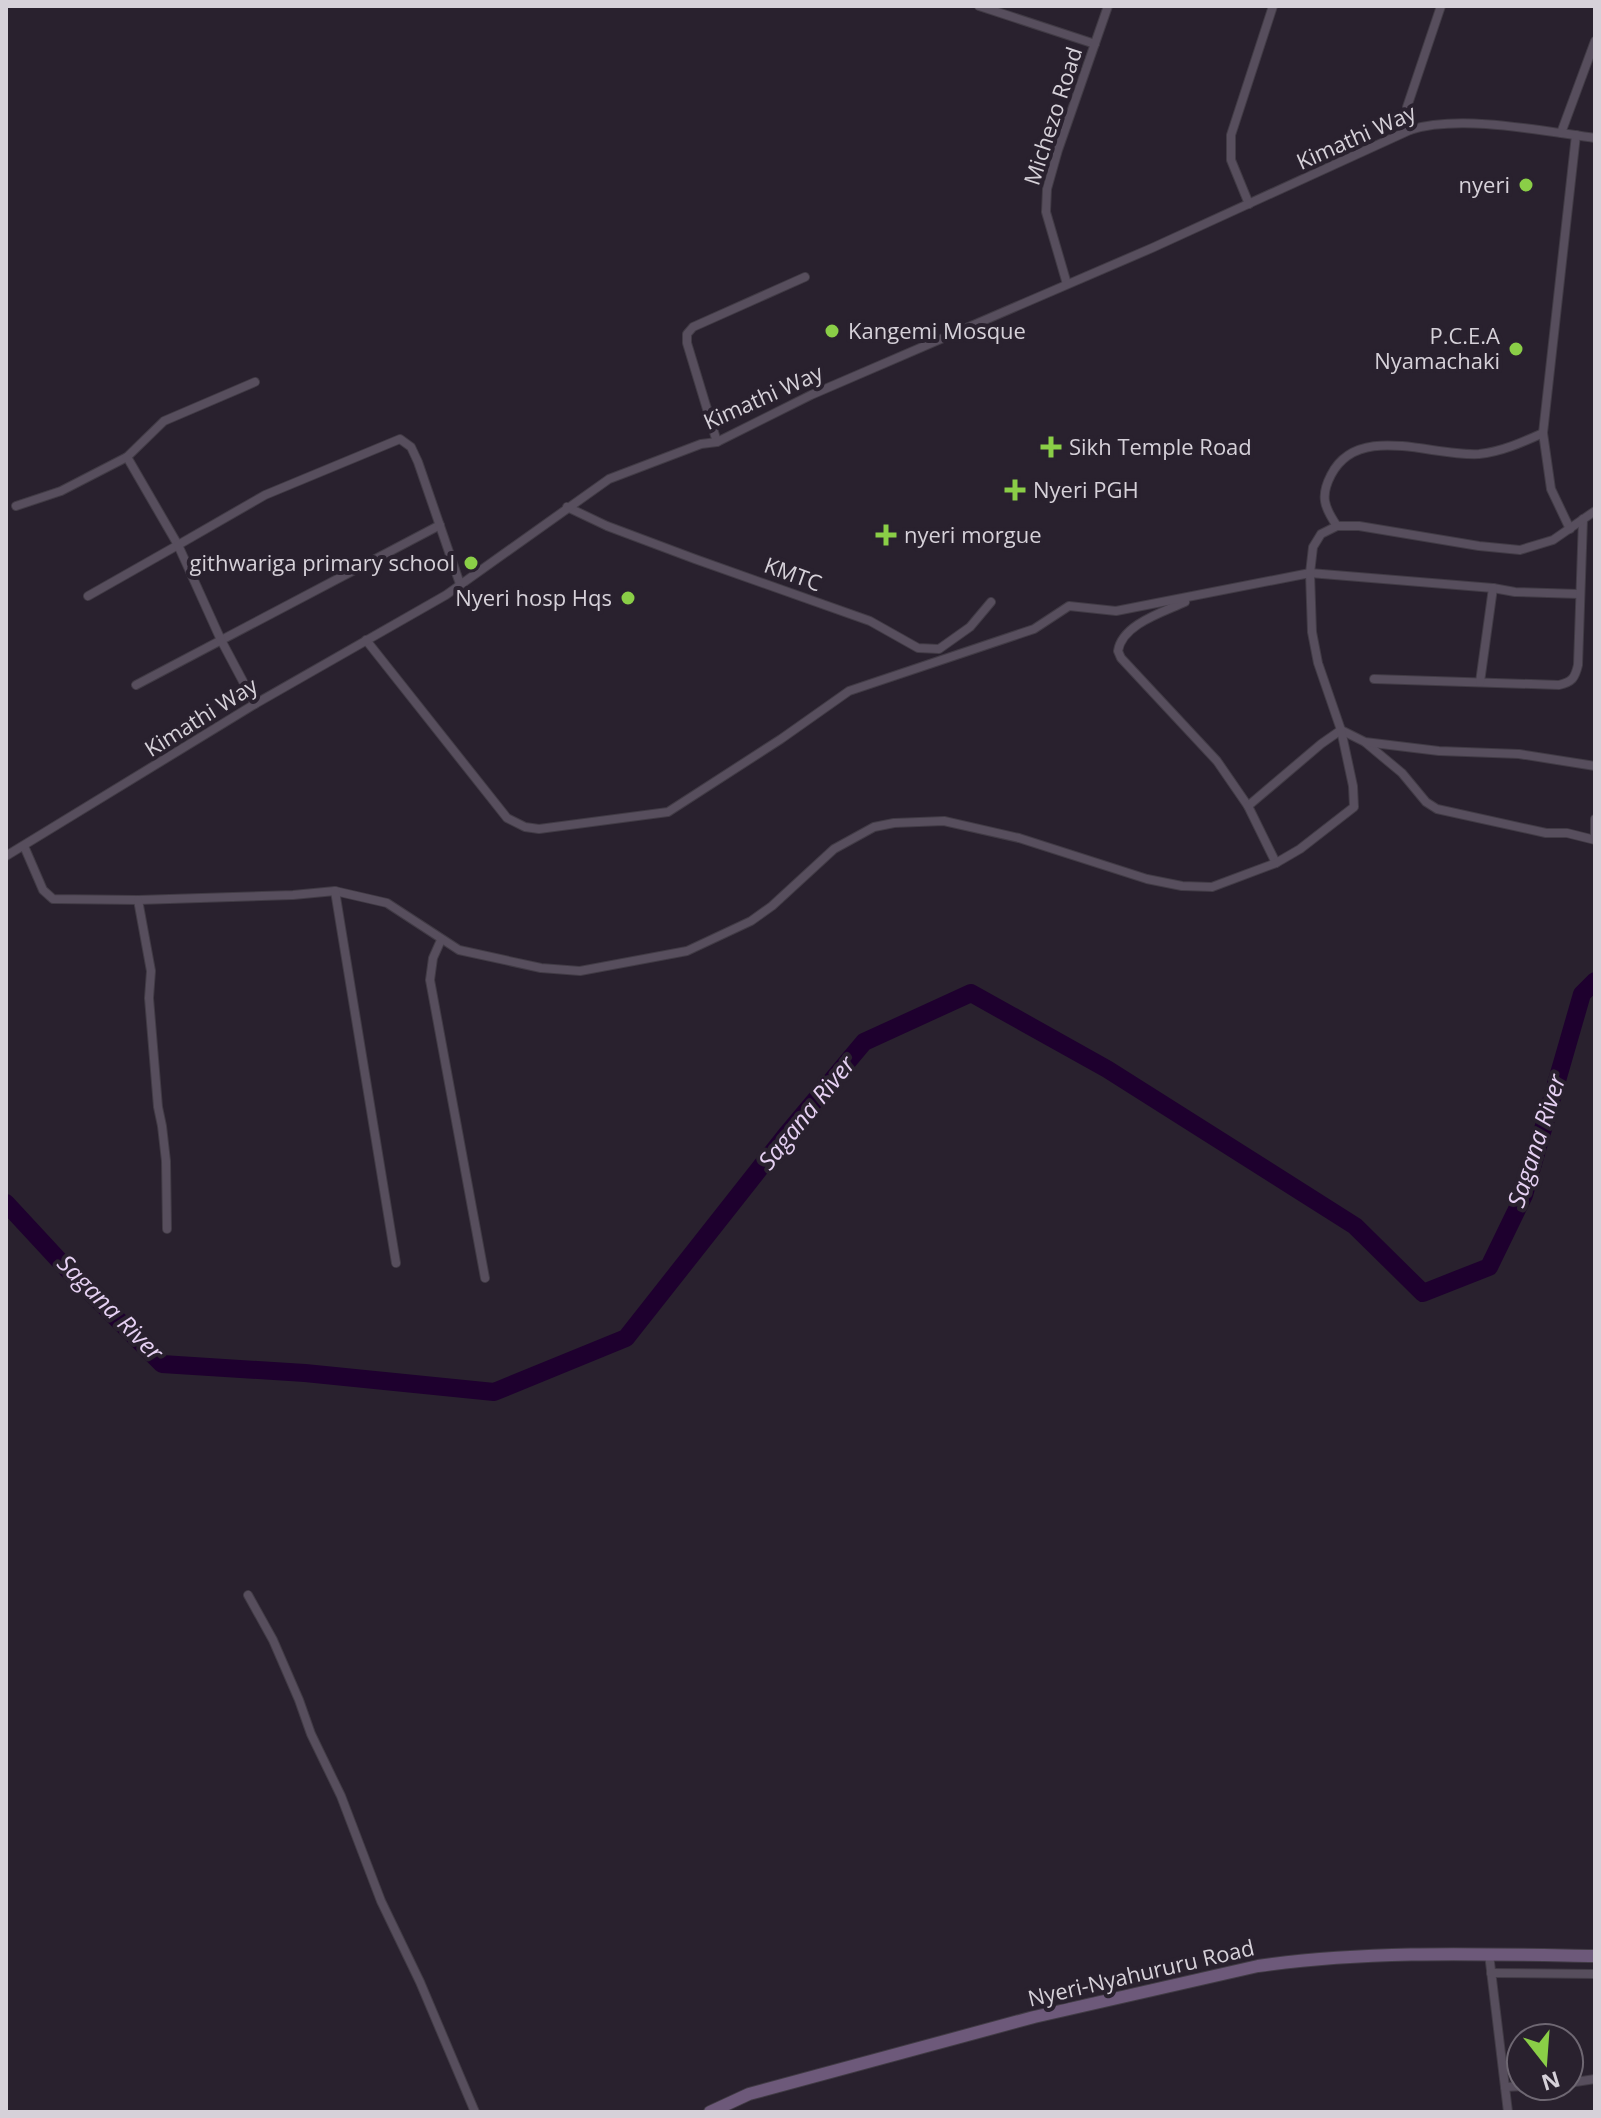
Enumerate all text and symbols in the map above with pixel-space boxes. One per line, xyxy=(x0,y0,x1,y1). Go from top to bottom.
street label: Michezo Road xyxy=(1016,43,1088,189)
street label: Kimathi Way xyxy=(1291,96,1421,176)
place label: nyeri xyxy=(1459,169,1510,199)
marker: nyeri xyxy=(1517,176,1535,194)
place label: Kangemi Mosque xyxy=(848,315,1026,345)
place label: P.C.E.A Nyamachaki xyxy=(1374,320,1500,375)
marker: Kangemi Mosque xyxy=(823,322,841,340)
marker: P.C.E.A Nyamachaki xyxy=(1507,340,1525,358)
street label: Kimathi Way xyxy=(698,356,828,436)
place label: Sikh Temple Road xyxy=(1069,431,1252,461)
marker: Sikh Temple Road xyxy=(1040,436,1062,458)
place label: Nyeri PGH xyxy=(1033,474,1139,504)
marker: Nyeri PGH xyxy=(1004,479,1026,501)
place label: nyeri morgue xyxy=(904,519,1042,549)
marker: nyeri morgue xyxy=(875,524,897,546)
place label: githwariga primary school xyxy=(190,547,455,577)
street label: KMTC xyxy=(760,549,826,597)
marker: githwariga primary school xyxy=(462,554,480,572)
place label: Nyeri hosp Hqs xyxy=(455,582,612,612)
marker: Nyeri hosp Hqs xyxy=(619,589,637,607)
street label: Kimathi Way xyxy=(138,669,263,763)
water label: Sagana River xyxy=(750,1047,863,1176)
water label: Sagana River xyxy=(1499,1069,1573,1211)
water label: Sagana River xyxy=(51,1247,172,1368)
street label: Nyeri-Nyahururu Road xyxy=(1025,1931,1257,2013)
north arrow xyxy=(1505,2022,1585,2102)
text: N xyxy=(1538,2065,1564,2099)

